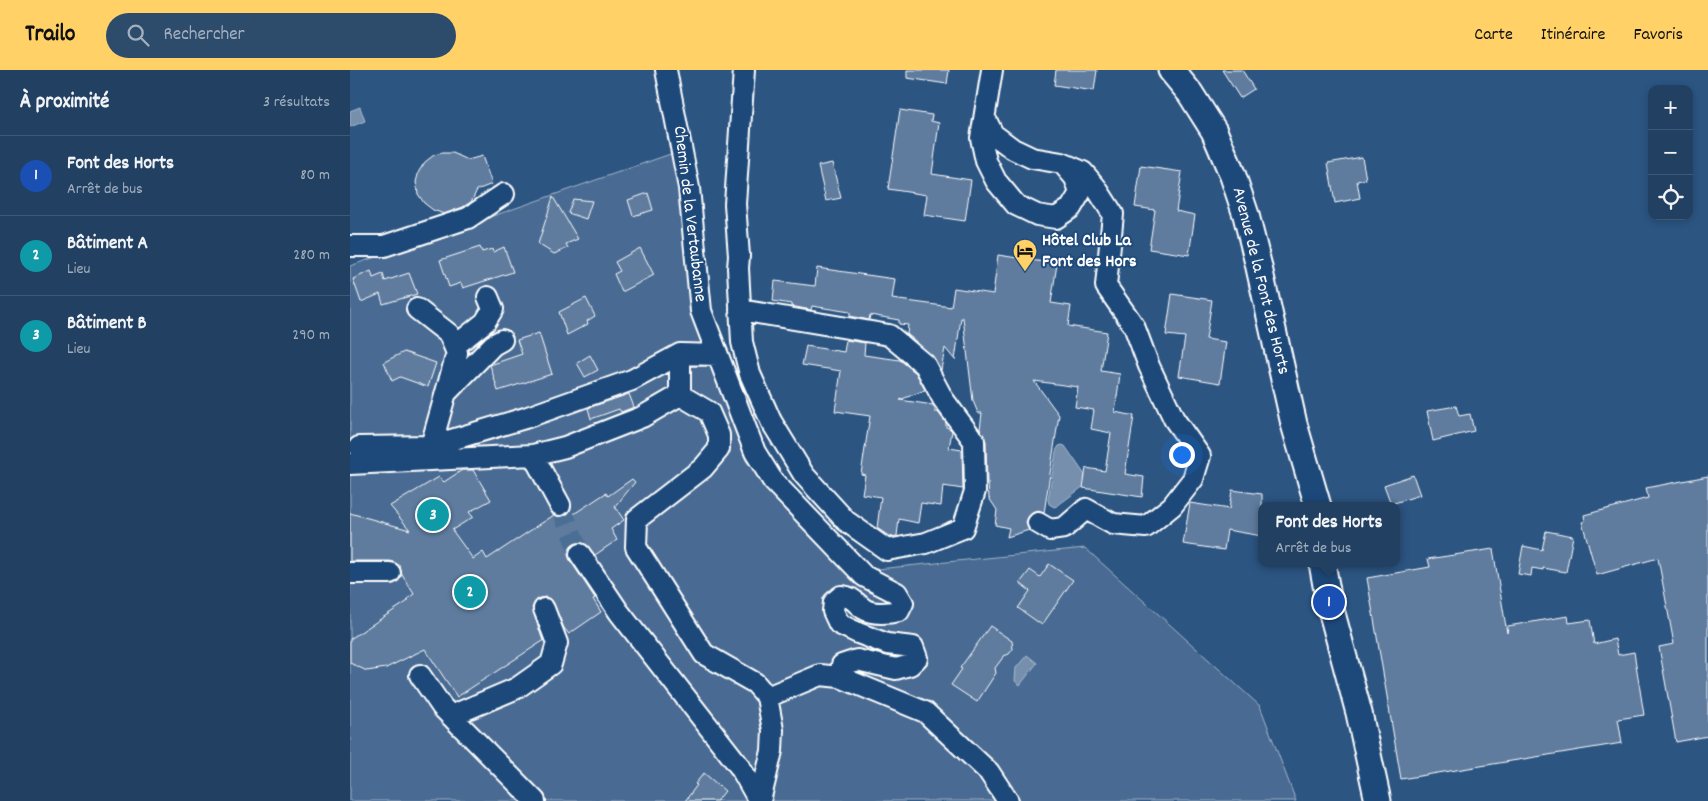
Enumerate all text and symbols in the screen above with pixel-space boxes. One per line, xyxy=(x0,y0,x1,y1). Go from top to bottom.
search box xyxy=(106,13,456,58)
text: Trailo xyxy=(25,18,76,52)
icon: search xyxy=(124,21,152,49)
text: Rechercher xyxy=(164,22,245,49)
text: Carte xyxy=(1474,23,1513,48)
text: Itinéraire xyxy=(1541,23,1605,48)
text: Favoris xyxy=(1633,23,1683,48)
map controls xyxy=(1648,85,1693,220)
button: + xyxy=(1648,85,1693,130)
text: À proximité xyxy=(20,88,109,118)
text: 3 résultats xyxy=(263,91,330,114)
street label: Chemin de la Vertaubanne xyxy=(666,124,712,304)
button: − xyxy=(1648,130,1693,175)
text: Font des Horts xyxy=(67,151,174,178)
text: 1 xyxy=(34,164,38,187)
text: 80 m xyxy=(300,164,330,187)
button: locate xyxy=(1648,175,1693,220)
text: Arrêt de bus xyxy=(67,178,143,201)
street label: Avenue de la Font des Horts xyxy=(1225,185,1295,377)
place label: Hôtel Club La Font des Hors xyxy=(1042,229,1137,275)
text: Bâtiment A xyxy=(67,231,148,258)
hotel icon: Hôtel Club La Font des Hors xyxy=(1012,238,1038,272)
text: 2 xyxy=(33,244,40,267)
text: 280 m xyxy=(293,244,330,267)
text: Lieu xyxy=(67,258,90,281)
text: Bâtiment B xyxy=(67,311,147,338)
text: 3 xyxy=(32,324,40,347)
text: 290 m xyxy=(292,324,330,347)
text: Lieu xyxy=(67,338,90,361)
your location xyxy=(1169,442,1195,468)
pin: 3 xyxy=(417,496,449,534)
popup xyxy=(1258,502,1400,567)
text: Font des Horts xyxy=(1276,510,1382,537)
text: Arrêt de bus xyxy=(1276,537,1351,560)
pin: 2 xyxy=(454,573,486,611)
pin: 1 xyxy=(1313,583,1345,621)

